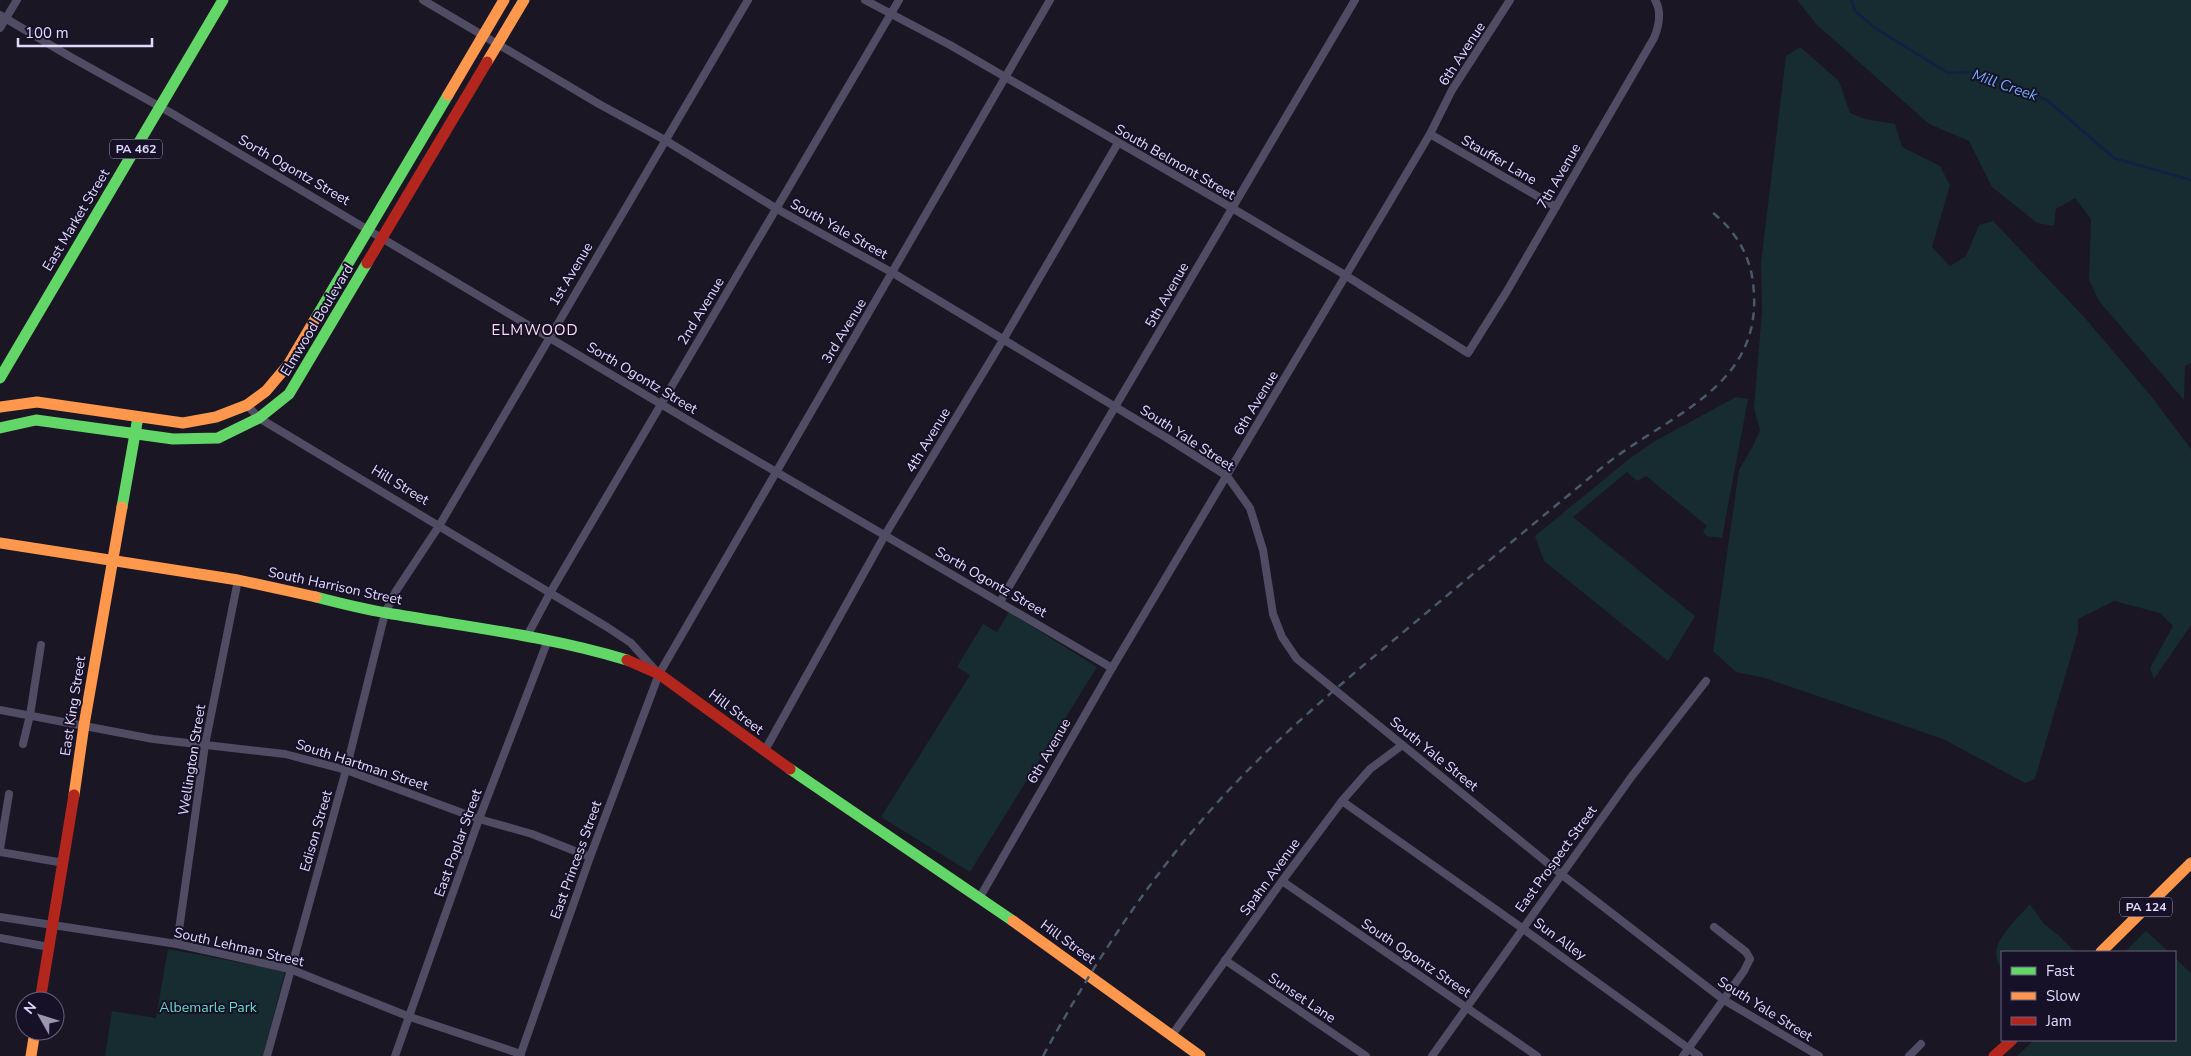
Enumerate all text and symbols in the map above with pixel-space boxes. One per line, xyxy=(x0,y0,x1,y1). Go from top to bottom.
scale bar xyxy=(18,15,151,47)
street label: 6th Avenue xyxy=(1434,18,1490,90)
text: 100 m xyxy=(25,23,69,43)
water label: Mill Creek xyxy=(1970,64,2041,106)
street label: South Belmont Street xyxy=(1111,120,1239,204)
street label: Sorth Ogontz Street xyxy=(235,130,353,210)
street label: Stauffer Lane xyxy=(1458,131,1540,189)
road number: PA 462 xyxy=(110,140,162,158)
street label: 7th Avenue xyxy=(1533,140,1585,212)
street label: East Market Street xyxy=(38,165,114,275)
street label: South Yale Street xyxy=(787,194,891,264)
street label: 1st Avenue xyxy=(545,239,597,309)
street label: 5th Avenue xyxy=(1141,259,1193,331)
street label: Elmwood Boulevard xyxy=(276,261,358,379)
street label: 2nd Avenue xyxy=(673,274,729,348)
street label: 3rd Avenue xyxy=(817,295,871,367)
district label: ELMWOOD xyxy=(491,320,579,340)
street label: Sorth Ogontz Street xyxy=(583,337,701,419)
street label: 6th Avenue xyxy=(1229,367,1283,439)
street label: South Yale Street xyxy=(1136,400,1238,476)
street label: 4th Avenue xyxy=(901,404,955,476)
street label: Hill Street xyxy=(368,460,432,510)
street label: Sorth Ogontz Street xyxy=(932,542,1050,622)
street label: South Harrison Street xyxy=(266,563,404,609)
street label: East King Street xyxy=(56,655,90,757)
street label: Hill Street xyxy=(705,685,767,739)
street label: Wellington Street xyxy=(174,703,210,817)
street label: South Yale Street xyxy=(1386,712,1482,796)
street label: 6th Avenue xyxy=(1023,715,1075,787)
street label: South Hartman Street xyxy=(293,735,431,795)
street label: East Poplar Street xyxy=(430,786,486,900)
street label: Edison Street xyxy=(295,788,337,874)
street label: East Princess Street xyxy=(546,798,606,922)
street label: East Prospect Street xyxy=(1511,802,1601,916)
street label: Spahn Avenue xyxy=(1235,834,1305,920)
road number: PA 124 xyxy=(2120,898,2172,916)
street label: Sun Alley xyxy=(1530,913,1591,965)
street label: South Ogontz Street xyxy=(1357,914,1475,1002)
street label: Hill Street xyxy=(1037,916,1100,969)
street label: South Lehman Street xyxy=(172,923,306,971)
legend xyxy=(2001,951,2176,1041)
text: Fast xyxy=(2046,961,2075,981)
street label: Sunset Lane xyxy=(1265,968,1339,1028)
street label: South Yale Street xyxy=(1714,972,1816,1046)
text: Slow xyxy=(2046,986,2081,1006)
north arrow xyxy=(15,991,65,1041)
text: N xyxy=(20,998,41,1018)
park label: Albemarle Park xyxy=(159,998,258,1017)
text: Jam xyxy=(2045,1011,2072,1031)

